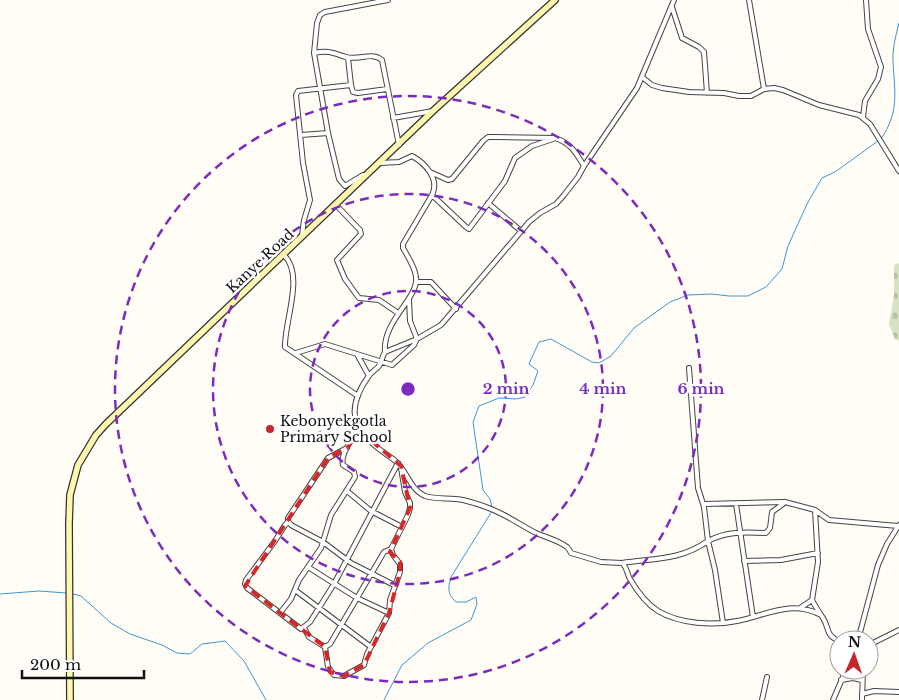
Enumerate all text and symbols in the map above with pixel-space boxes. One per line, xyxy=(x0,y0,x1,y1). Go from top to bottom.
street label: Kanye Road xyxy=(222,225,298,297)
text: 2 min xyxy=(483,379,529,398)
text: 4 min xyxy=(580,379,627,398)
text: 6 min xyxy=(677,379,725,398)
centre of rings xyxy=(399,380,417,398)
place label: Kebonyekgotla Primary School xyxy=(280,412,393,446)
marker: Kebonyekgotla Primary School xyxy=(264,423,276,435)
north arrow xyxy=(829,630,879,680)
text: N xyxy=(848,633,861,651)
scale bar xyxy=(22,648,145,680)
text: 200 m xyxy=(30,655,81,674)

